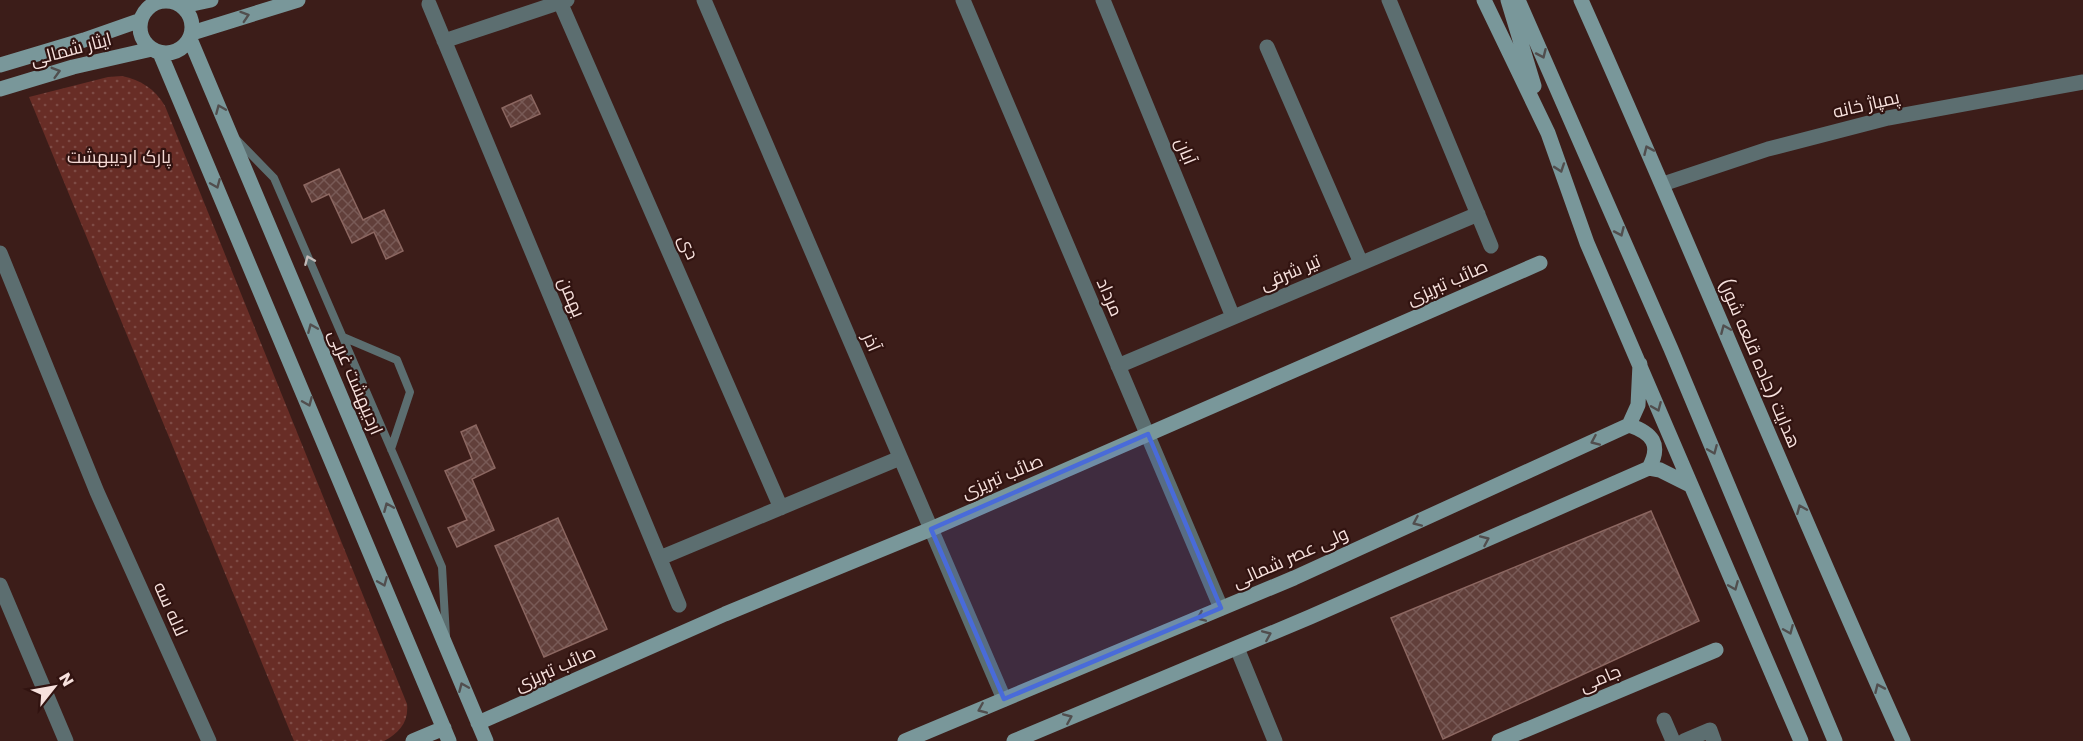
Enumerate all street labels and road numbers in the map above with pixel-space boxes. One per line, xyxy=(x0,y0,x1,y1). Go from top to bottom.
street label: ایثار شمالی xyxy=(28,26,114,72)
street label: پمپاژ خانه xyxy=(1830,84,1902,124)
street label: آبان xyxy=(1169,134,1203,168)
street label: دی xyxy=(673,231,705,263)
street label: تیر شرقی xyxy=(1256,248,1324,296)
street label: صائب تبریزی xyxy=(1403,253,1491,311)
street label: بهمن xyxy=(552,273,592,321)
street label: مرداد xyxy=(1091,274,1129,320)
street label: هدایت (جاده قلعه شور) xyxy=(1713,274,1807,452)
street label: اردیبهشت غربی xyxy=(323,326,389,438)
street label: آذر xyxy=(857,328,887,355)
street label: صائب تبریزی xyxy=(957,448,1047,504)
street label: ولی عصر شمالی xyxy=(1228,520,1352,594)
street label: لاله سه xyxy=(148,578,194,640)
street label: صائب تبریزی xyxy=(511,639,599,697)
street label: جامی xyxy=(1575,658,1625,698)

